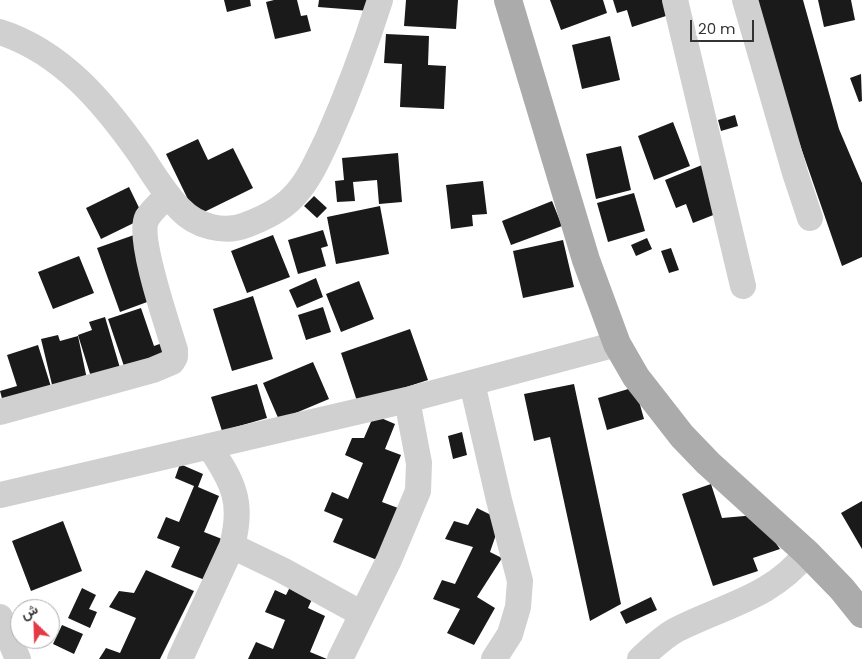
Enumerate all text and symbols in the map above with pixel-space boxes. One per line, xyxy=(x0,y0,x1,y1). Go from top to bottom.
scale bar xyxy=(692,10,756,42)
text: 20 m xyxy=(698,18,736,39)
north arrow xyxy=(10,599,60,649)
text: ش xyxy=(18,599,41,624)

